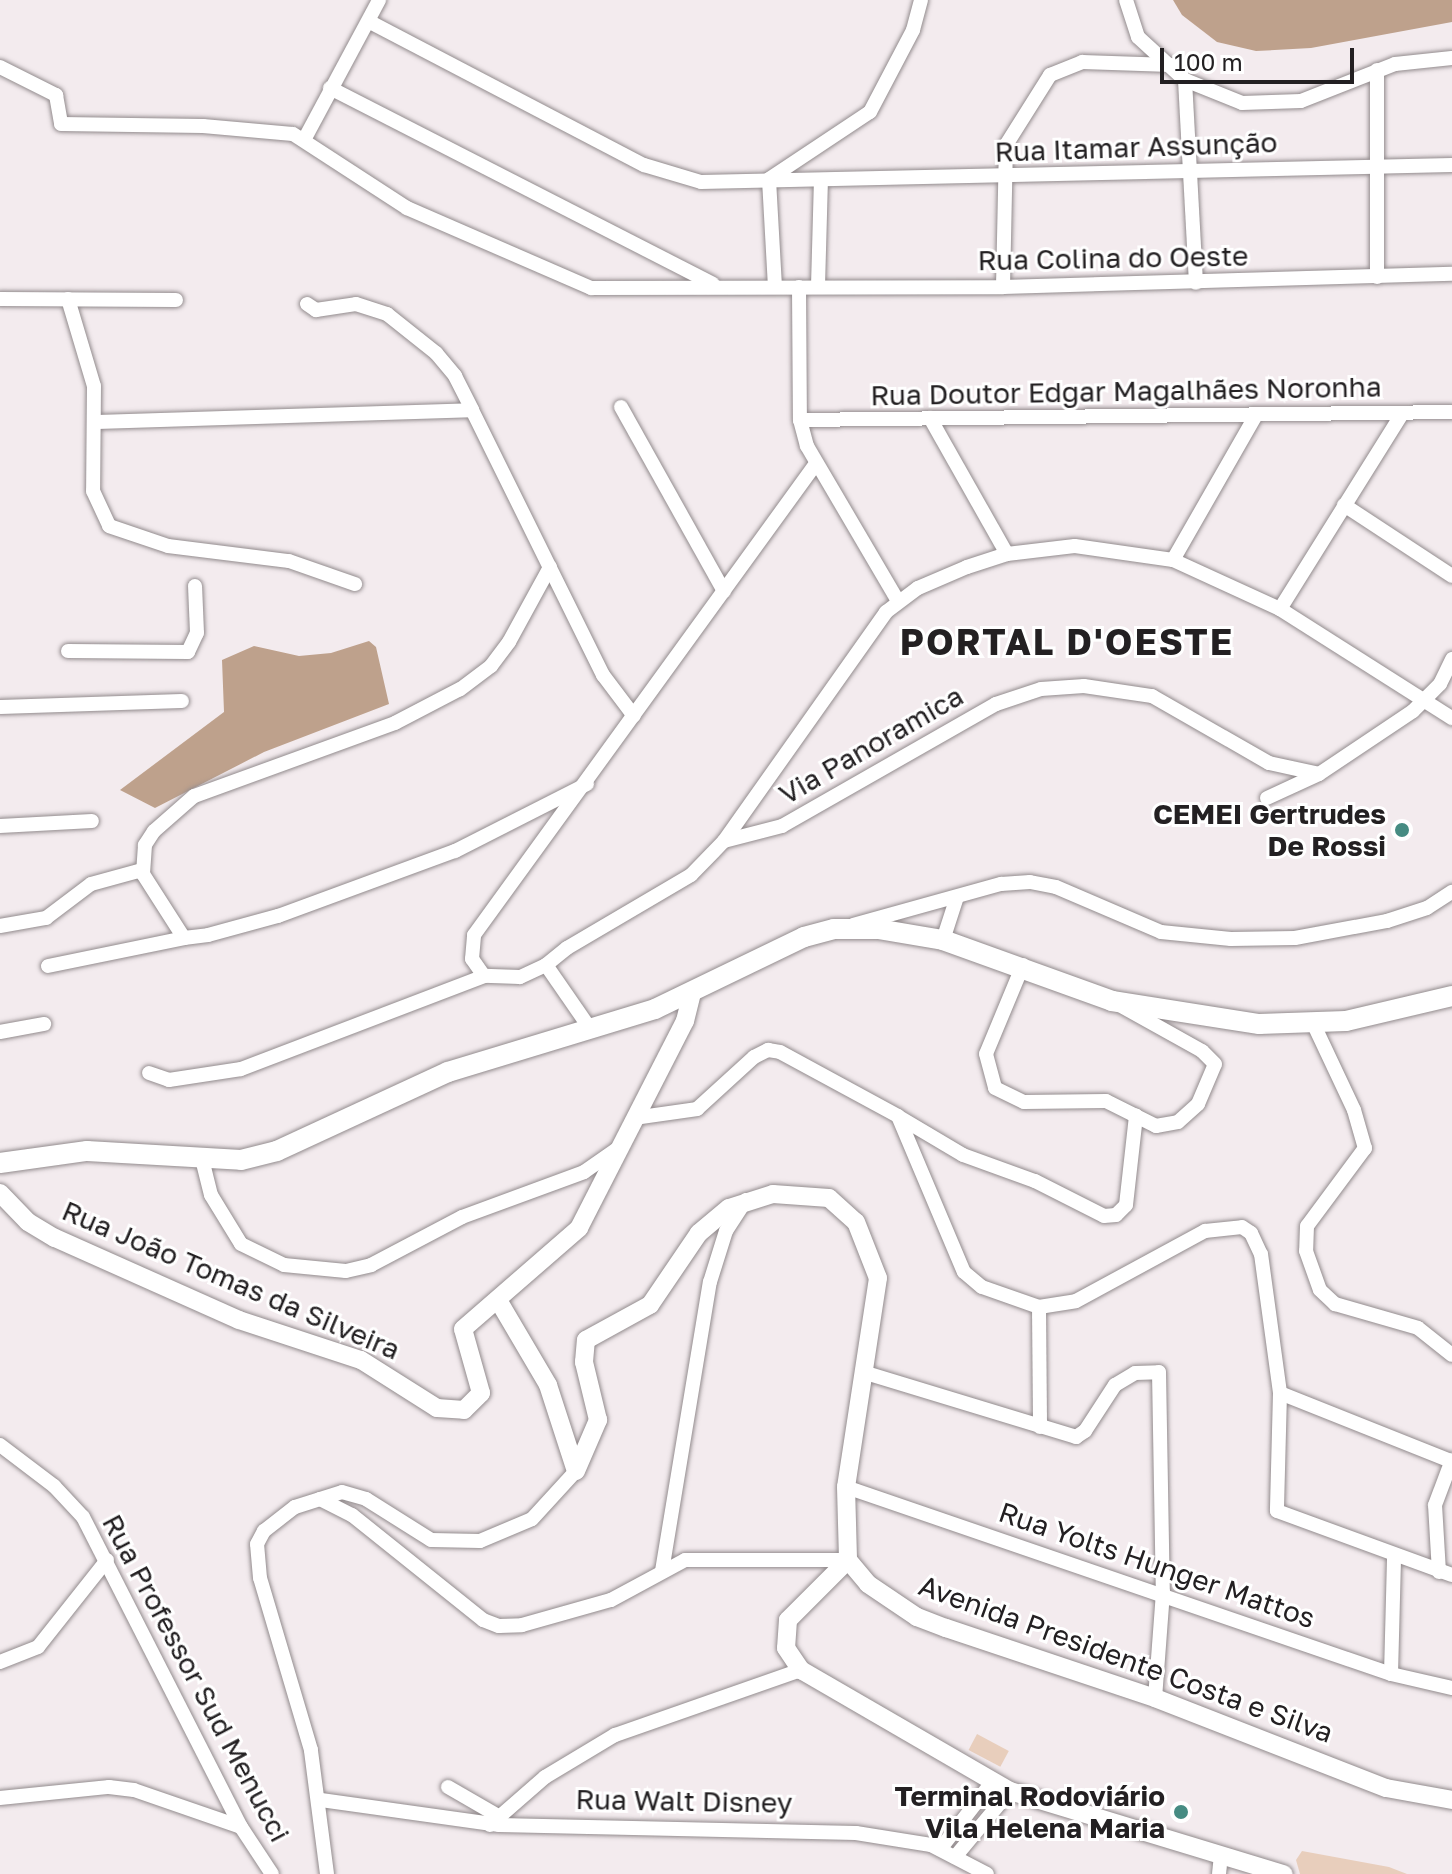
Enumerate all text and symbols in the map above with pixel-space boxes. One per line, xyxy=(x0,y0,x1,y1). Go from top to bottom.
scale bar xyxy=(1164,32,1358,82)
text: 100 m xyxy=(1174,47,1243,76)
street label: Rua Itamar Assunção xyxy=(994,125,1278,169)
street label: Rua Colina do Oeste xyxy=(977,239,1249,277)
street label: Rua Doutor Edgar Magalhães Noronha xyxy=(870,370,1382,412)
district label: PORTAL D'OESTE xyxy=(900,620,1234,664)
street label: Via Panoramica xyxy=(773,679,969,811)
place label: CEMEI Gertrudes De Rossi xyxy=(1153,797,1386,863)
marker: CEMEI Gertrudes De Rossi xyxy=(1393,821,1411,839)
street label: Rua João Tomas da Silveira xyxy=(57,1194,405,1366)
street label: Rua Yolts Hunger Mattos xyxy=(994,1495,1320,1635)
street label: Rua Professor Sud Menucci xyxy=(95,1509,297,1847)
street label: Avenida Presidente Costa e Silva xyxy=(914,1568,1338,1750)
place label: Terminal Rodoviário Vila Helena Maria xyxy=(894,1779,1165,1845)
street label: Rua Walt Disney xyxy=(575,1782,793,1820)
marker: Terminal Rodoviário Vila Helena Maria xyxy=(1172,1803,1190,1821)

